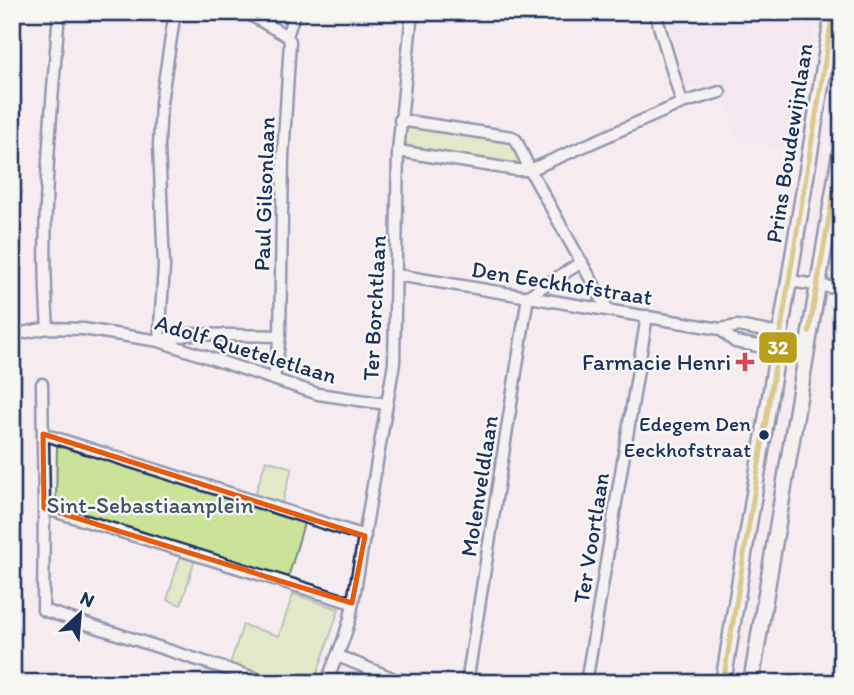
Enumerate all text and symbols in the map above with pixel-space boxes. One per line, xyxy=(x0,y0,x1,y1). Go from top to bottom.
street label: Prins Boudewijnlaan xyxy=(759,41,819,245)
street label: Paul Gilsonlaan xyxy=(247,116,281,272)
street label: Ter Borchtlaan xyxy=(356,234,392,382)
street label: Den Eeckhofstraat xyxy=(470,255,655,311)
street label: Adolf Queteletlaan xyxy=(152,308,340,390)
line badge: 32 xyxy=(758,331,798,364)
text: 32 xyxy=(768,336,788,359)
place label: Farmacie Henri xyxy=(582,348,731,376)
marker: Farmacie Henri xyxy=(737,354,753,370)
place label: Edegem Den Eeckhofstraat xyxy=(624,411,751,462)
street label: Molenveldlaan xyxy=(454,413,504,559)
marker: Edegem Den Eeckhofstraat xyxy=(757,428,771,442)
street label: Ter Voortlaan xyxy=(567,471,615,605)
park label: Sint-Sebastiaanplein xyxy=(46,491,254,519)
north arrow xyxy=(46,580,116,650)
text: N xyxy=(76,586,98,612)

